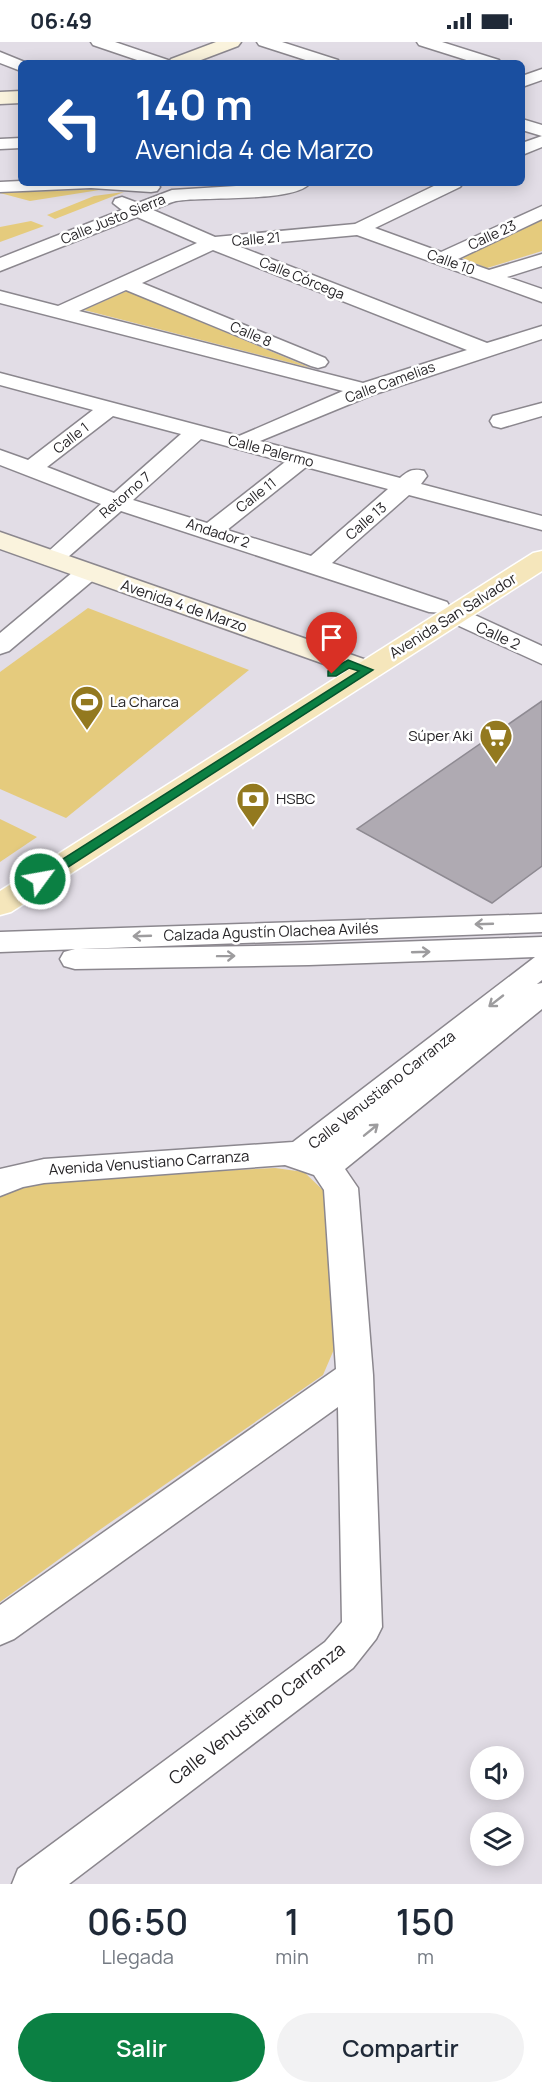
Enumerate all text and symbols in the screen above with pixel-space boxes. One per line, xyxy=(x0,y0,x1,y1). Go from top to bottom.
text: 06:49 xyxy=(30,6,92,36)
text: 140 m xyxy=(135,75,253,133)
icon: left xyxy=(36,84,114,162)
text: Avenida 4 de Marzo xyxy=(135,130,373,167)
street label: Calle Justo Sierra xyxy=(58,189,168,248)
street label: Calle 23 xyxy=(465,215,519,254)
street label: Calle 21 xyxy=(231,227,281,250)
street label: Calle 10 xyxy=(425,244,478,279)
street label: Calle Córcega xyxy=(257,252,348,303)
street label: Calle 8 xyxy=(227,316,275,351)
street label: Calle Camelias xyxy=(342,356,438,407)
street label: Calle 1 xyxy=(49,418,93,458)
street label: Calle Palermo xyxy=(226,430,316,471)
street label: Retorno 7 xyxy=(95,467,154,522)
street label: Calle 11 xyxy=(232,473,280,516)
street label: Calle 13 xyxy=(341,498,390,544)
street label: Andador 2 xyxy=(184,513,252,552)
street label: Avenida San Salvador xyxy=(385,568,521,663)
street label: Avenida 4 de Marzo xyxy=(118,574,250,637)
pin xyxy=(306,612,357,674)
street label: Calle 2 xyxy=(473,616,524,655)
icon: arrive xyxy=(315,621,348,654)
sports icon: La Charca xyxy=(69,684,105,731)
place label: La Charca xyxy=(110,691,179,712)
supermarket icon: Súper Aki xyxy=(478,718,514,765)
place label: Súper Aki xyxy=(408,725,473,746)
bank icon: HSBC xyxy=(235,781,271,828)
place label: HSBC xyxy=(276,788,316,809)
position arrow xyxy=(8,847,72,911)
street label: Calzada Agustín Olachea Avilés xyxy=(163,917,379,946)
one-way arrow xyxy=(474,919,494,930)
one-way arrow xyxy=(132,931,152,942)
one-way arrow xyxy=(411,946,431,957)
one-way arrow xyxy=(216,950,236,962)
one-way arrow xyxy=(488,995,504,1007)
street label: Calle Venustiano Carranza xyxy=(304,1025,460,1154)
one-way arrow xyxy=(363,1123,379,1136)
street label: Avenida Venustiano Carranza xyxy=(48,1145,250,1180)
street label: Calle Venustiano Carranza xyxy=(163,1637,350,1790)
map controls xyxy=(470,1746,524,1866)
button: sound xyxy=(470,1746,524,1800)
button: layers xyxy=(470,1812,524,1866)
text: 06:50 xyxy=(87,1897,188,1946)
text: 1 xyxy=(284,1897,300,1946)
text: 150 xyxy=(396,1897,455,1946)
text: Llegada xyxy=(101,1943,174,1970)
text: min xyxy=(275,1943,309,1970)
text: m xyxy=(417,1943,434,1970)
button: Salir xyxy=(18,2013,265,2082)
button: Compartir xyxy=(277,2013,524,2082)

